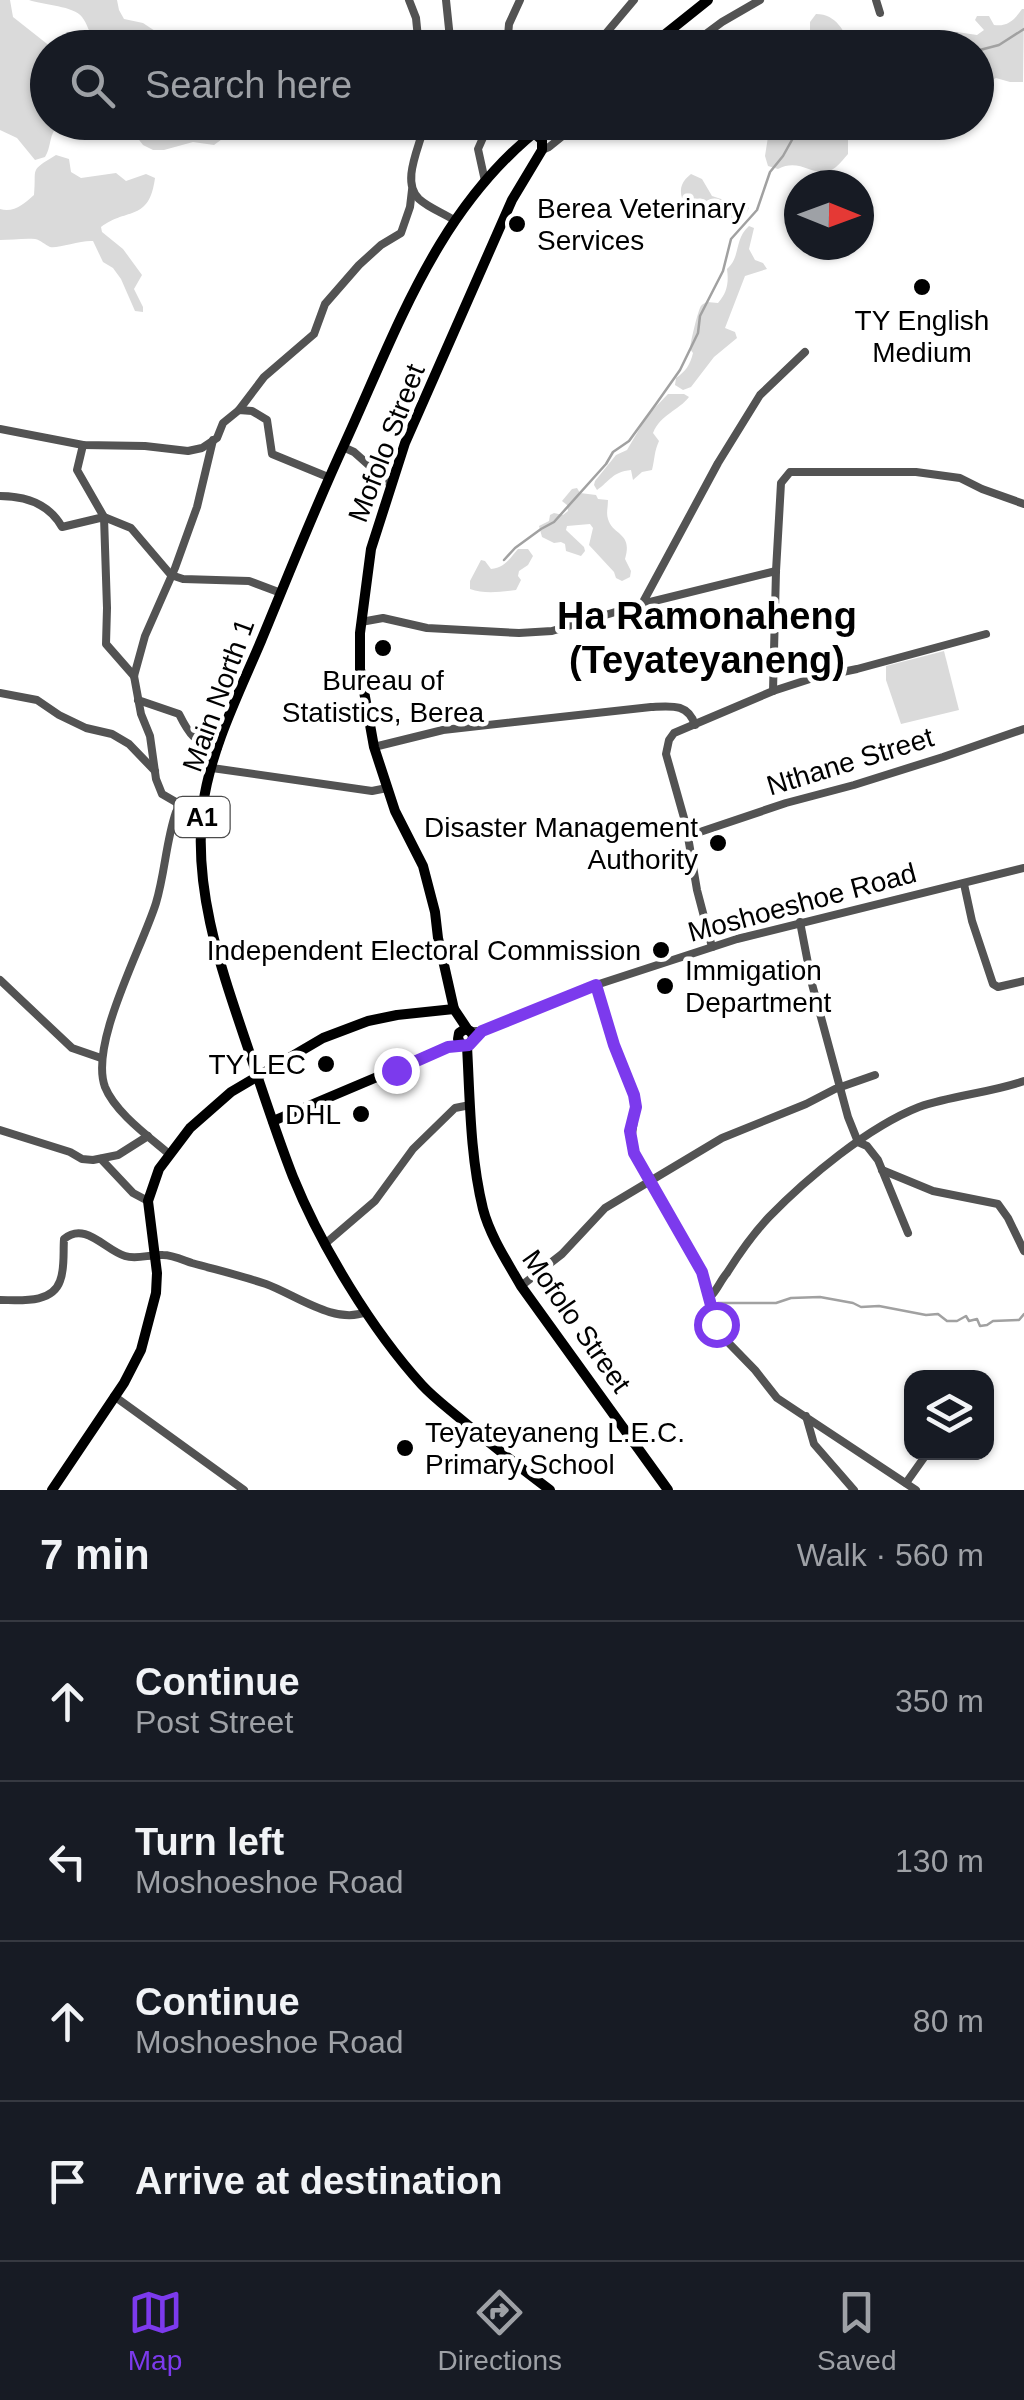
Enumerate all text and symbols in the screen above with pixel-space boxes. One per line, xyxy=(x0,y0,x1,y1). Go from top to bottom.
search box xyxy=(30,30,994,140)
icon: search xyxy=(65,58,120,113)
text: Search here xyxy=(145,64,352,106)
north arrow xyxy=(784,170,874,260)
place label: Berea Veterinary Services xyxy=(537,193,746,256)
marker: Berea Veterinary Services xyxy=(506,213,528,235)
marker: TY English Medium xyxy=(911,276,933,298)
place label: TY English Medium xyxy=(855,305,989,368)
street label: Mofolo Street xyxy=(342,360,431,526)
district label: Ha Ramonaheng (Teyateyaneng) xyxy=(557,595,857,681)
street label: Main North 1 xyxy=(176,615,260,776)
marker: Bureau of Statistics, Berea xyxy=(372,637,394,659)
place label: Bureau of Statistics, Berea xyxy=(282,665,485,728)
street label: Nthane Street xyxy=(763,721,937,802)
road number: A1 xyxy=(174,797,230,837)
place label: Disaster Management Authority xyxy=(424,812,698,875)
marker: Disaster Management Authority xyxy=(707,832,729,854)
street label: Moshoeshoe Road xyxy=(685,857,920,948)
place label: Independent Electoral Commission xyxy=(207,935,641,966)
marker: Independent Electoral Commission xyxy=(650,939,672,961)
place label: Immigation Department xyxy=(685,955,832,1018)
marker: Immigation Department xyxy=(654,975,676,997)
route end xyxy=(374,1048,420,1094)
place label: TY LEC xyxy=(208,1049,306,1080)
marker: TY LEC xyxy=(315,1053,337,1075)
place label: DHL xyxy=(285,1099,341,1130)
marker: DHL xyxy=(350,1103,372,1125)
street label: Mofolo Street xyxy=(516,1244,637,1399)
route start xyxy=(694,1302,740,1348)
map controls xyxy=(904,1370,994,1460)
button: layers xyxy=(904,1370,994,1460)
place label: Teyateyaneng L.E.C. Primary School xyxy=(425,1417,685,1480)
marker: Teyateyaneng L.E.C. Primary School xyxy=(394,1437,416,1459)
text: 7 min xyxy=(40,1531,150,1578)
text: Walk · 560 m xyxy=(797,1537,984,1573)
text: Continue xyxy=(135,1661,300,1703)
icon: ahead xyxy=(40,1674,95,1729)
text: 350 m xyxy=(895,1683,984,1719)
text: Post Street xyxy=(135,1704,293,1740)
text: Turn left xyxy=(135,1821,284,1863)
icon: left xyxy=(40,1834,95,1889)
text: 130 m xyxy=(895,1843,984,1879)
text: Moshoeshoe Road xyxy=(135,1864,404,1900)
text: Continue xyxy=(135,1981,300,2023)
icon: ahead xyxy=(40,1994,95,2049)
text: 80 m xyxy=(913,2003,984,2039)
text: Moshoeshoe Road xyxy=(135,2024,404,2060)
icon: arrive xyxy=(40,2154,95,2209)
text: Arrive at destination xyxy=(135,2160,502,2202)
tab: Map xyxy=(128,2285,183,2377)
tab: Directions xyxy=(438,2285,562,2377)
tab: Saved xyxy=(817,2285,896,2377)

